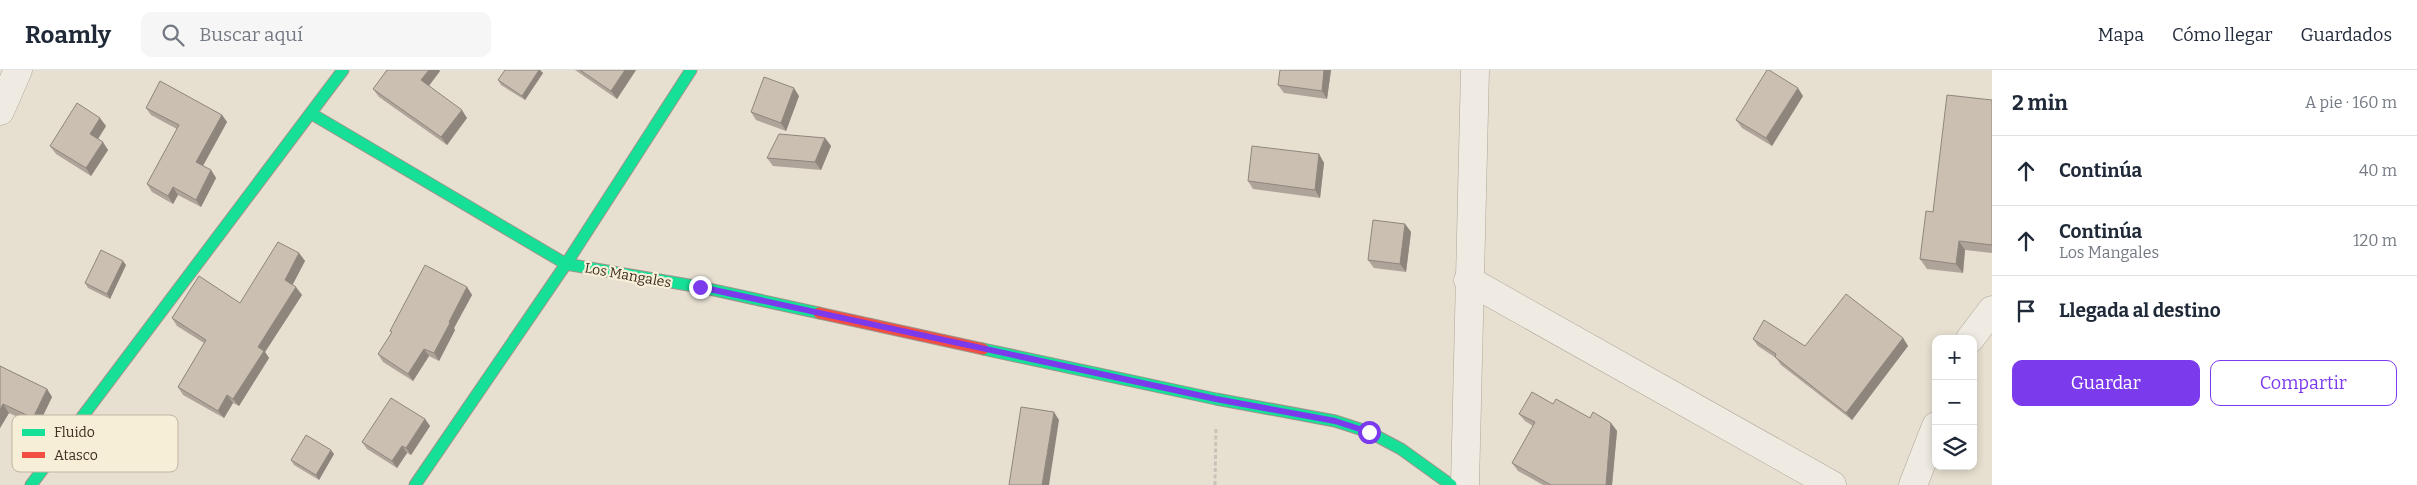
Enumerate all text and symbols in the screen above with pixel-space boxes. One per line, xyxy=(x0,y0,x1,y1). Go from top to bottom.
search box xyxy=(141,12,491,57)
text: Roamly xyxy=(25,21,111,49)
icon: search xyxy=(159,21,187,49)
text: Buscar aquí xyxy=(199,23,303,46)
text: Mapa xyxy=(2098,24,2144,46)
text: Cómo llegar xyxy=(2172,24,2273,46)
text: Guardados xyxy=(2301,24,2392,46)
text: 2 min xyxy=(2012,90,2068,116)
text: A pie · 160 m xyxy=(2305,93,2397,112)
icon: ahead xyxy=(2012,157,2040,185)
text: Continúa xyxy=(2059,159,2142,182)
text: 40 m xyxy=(2359,161,2397,180)
text: Continúa xyxy=(2059,220,2142,243)
icon: ahead xyxy=(2012,227,2040,255)
text: 120 m xyxy=(2353,231,2397,250)
text: Los Mangales xyxy=(2059,243,2159,262)
street label: Los Mangales xyxy=(583,260,673,291)
route end xyxy=(689,276,712,299)
icon: arrive xyxy=(2012,297,2040,325)
text: Llegada al destino xyxy=(2059,299,2221,322)
map controls xyxy=(1932,335,1977,470)
button: + xyxy=(1932,335,1977,380)
button: Guardar xyxy=(2012,360,2200,406)
button: Compartir xyxy=(2210,360,2397,406)
button: − xyxy=(1932,380,1977,425)
legend xyxy=(12,415,178,472)
route start xyxy=(1358,421,1381,444)
text: Fluido xyxy=(54,424,95,441)
button: layers xyxy=(1932,425,1977,470)
text: Atasco xyxy=(54,447,98,464)

